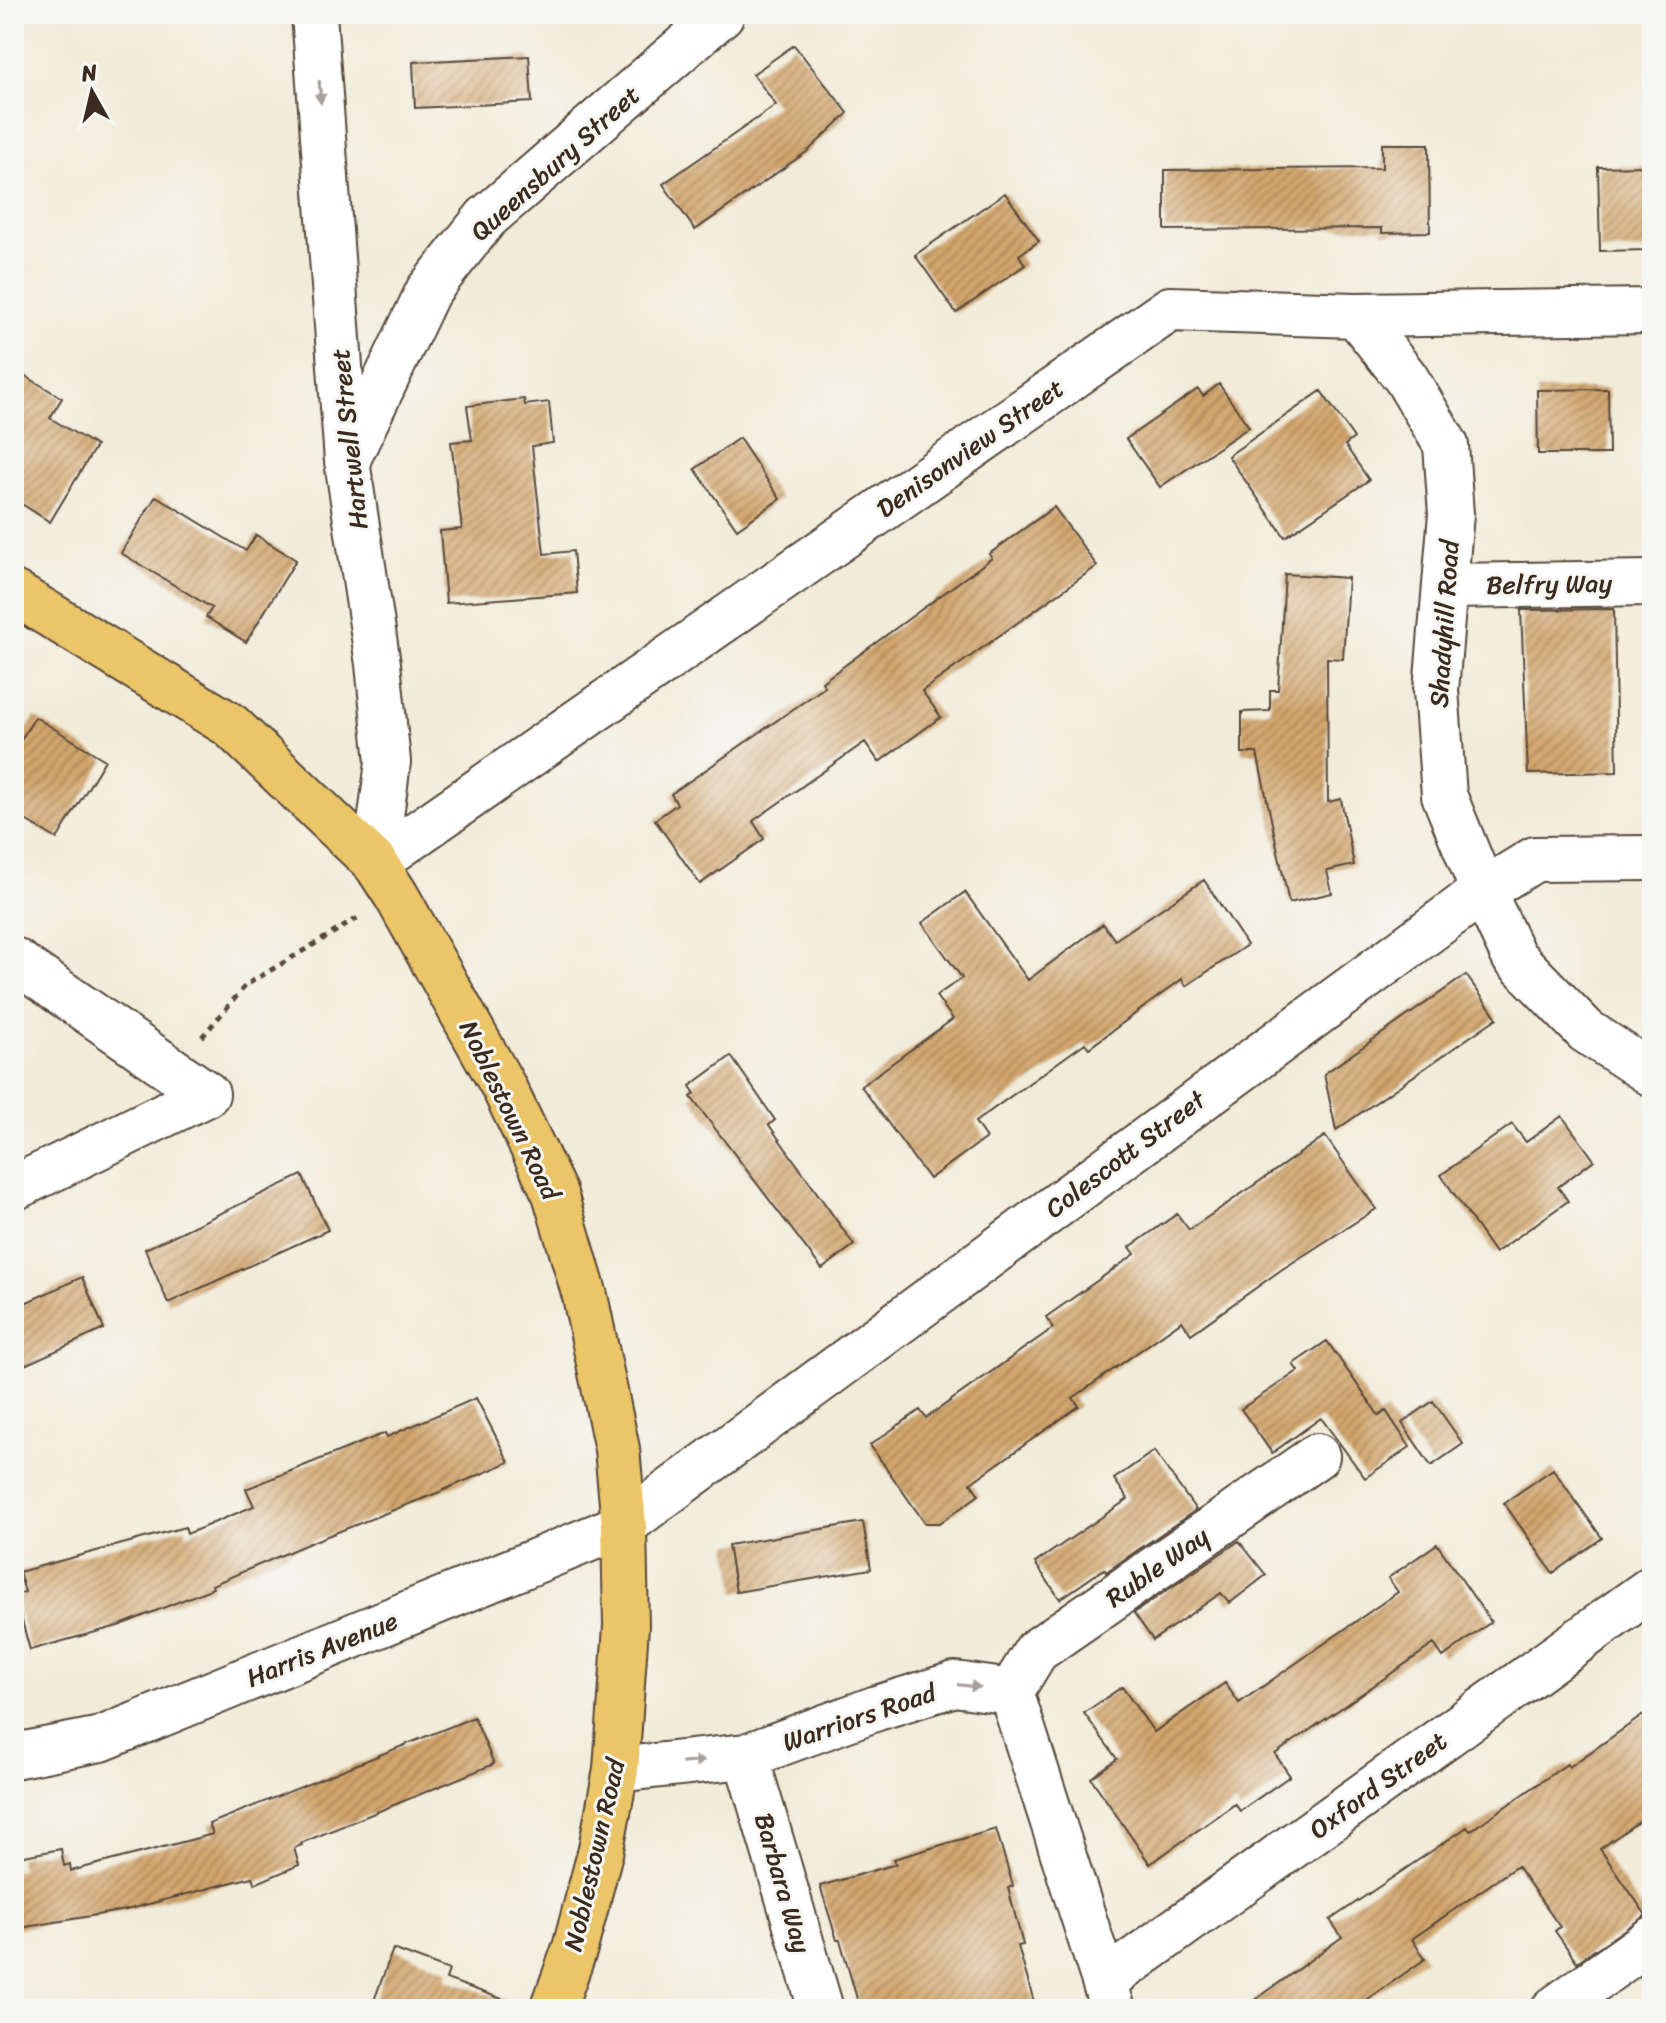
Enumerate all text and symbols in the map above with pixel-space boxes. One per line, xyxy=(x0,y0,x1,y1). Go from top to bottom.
north arrow xyxy=(52,52,132,132)
text: N xyxy=(78,52,100,93)
street label: Queensbury Street xyxy=(459,73,651,253)
one-way arrow xyxy=(314,80,327,105)
street label: Hartwell Street xyxy=(317,346,381,532)
street label: Denisonview Street xyxy=(866,366,1074,530)
street label: Shadyhill Road xyxy=(1415,536,1473,709)
street label: Belfry Way xyxy=(1486,560,1613,608)
street label: Noblestown Road xyxy=(446,1012,575,1210)
street label: Colescott Street xyxy=(1035,1077,1217,1230)
street label: Ruble Way xyxy=(1095,1514,1219,1620)
street label: Harris Avenue xyxy=(239,1598,405,1700)
street label: Warriors Road xyxy=(776,1669,944,1765)
one-way arrow xyxy=(957,1680,982,1693)
street label: Oxford Street xyxy=(1299,1719,1457,1851)
street label: Noblestown Road xyxy=(550,1752,639,1956)
one-way arrow xyxy=(681,1755,706,1768)
street label: Barbara Way xyxy=(741,1807,825,1959)

